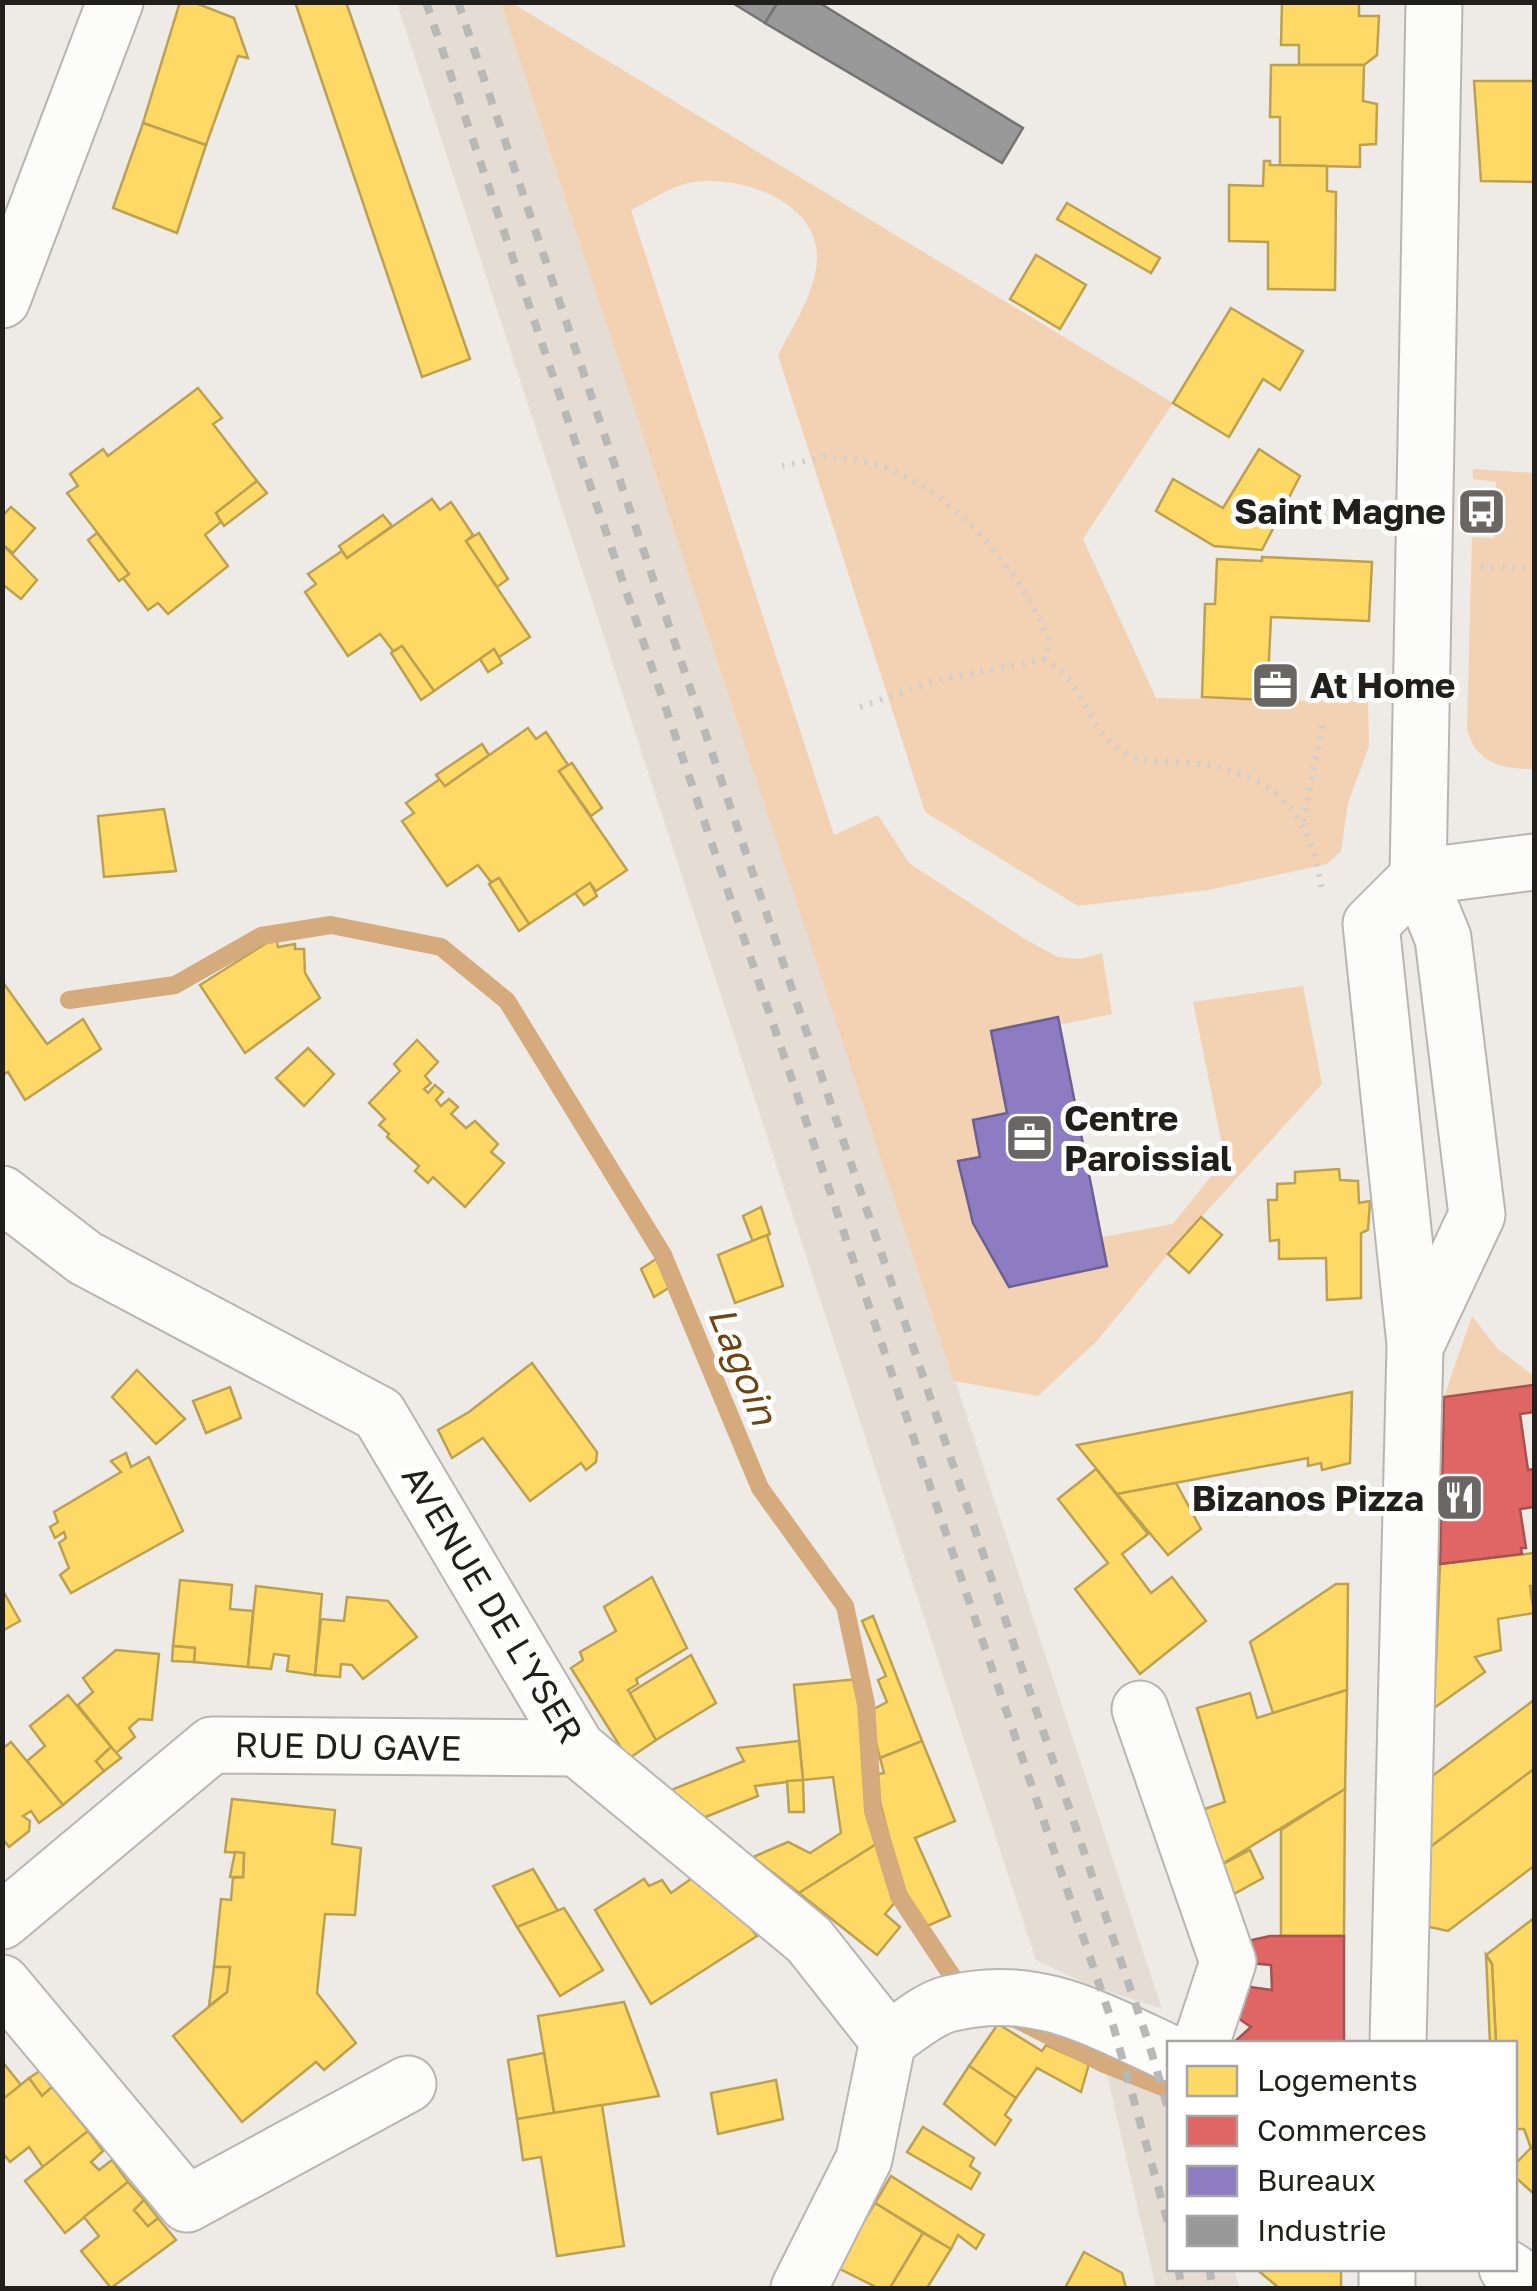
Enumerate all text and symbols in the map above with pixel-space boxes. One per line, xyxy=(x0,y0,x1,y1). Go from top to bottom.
bus stop icon: Saint Magne xyxy=(1455,485,1507,537)
place label: Saint Magne xyxy=(1234,490,1446,532)
office icon: At Home xyxy=(1249,659,1301,711)
place label: At Home xyxy=(1310,664,1455,706)
place label: Centre Paroissial xyxy=(1064,1097,1232,1179)
office icon: Centre Paroissial xyxy=(1003,1112,1055,1164)
water label: Lagoin xyxy=(700,1299,789,1432)
street label: AVENUE DE L'YSER xyxy=(394,1458,592,1750)
restaurant icon: Bizanos Pizza xyxy=(1433,1472,1485,1524)
place label: Bizanos Pizza xyxy=(1192,1477,1424,1519)
street label: RUE DU GAVE xyxy=(234,1723,462,1769)
legend xyxy=(1167,2041,1517,2271)
text: Logements xyxy=(1257,2062,1418,2098)
text: Commerces xyxy=(1257,2112,1427,2148)
text: Bureaux xyxy=(1257,2162,1376,2198)
text: Industrie xyxy=(1257,2212,1387,2248)

